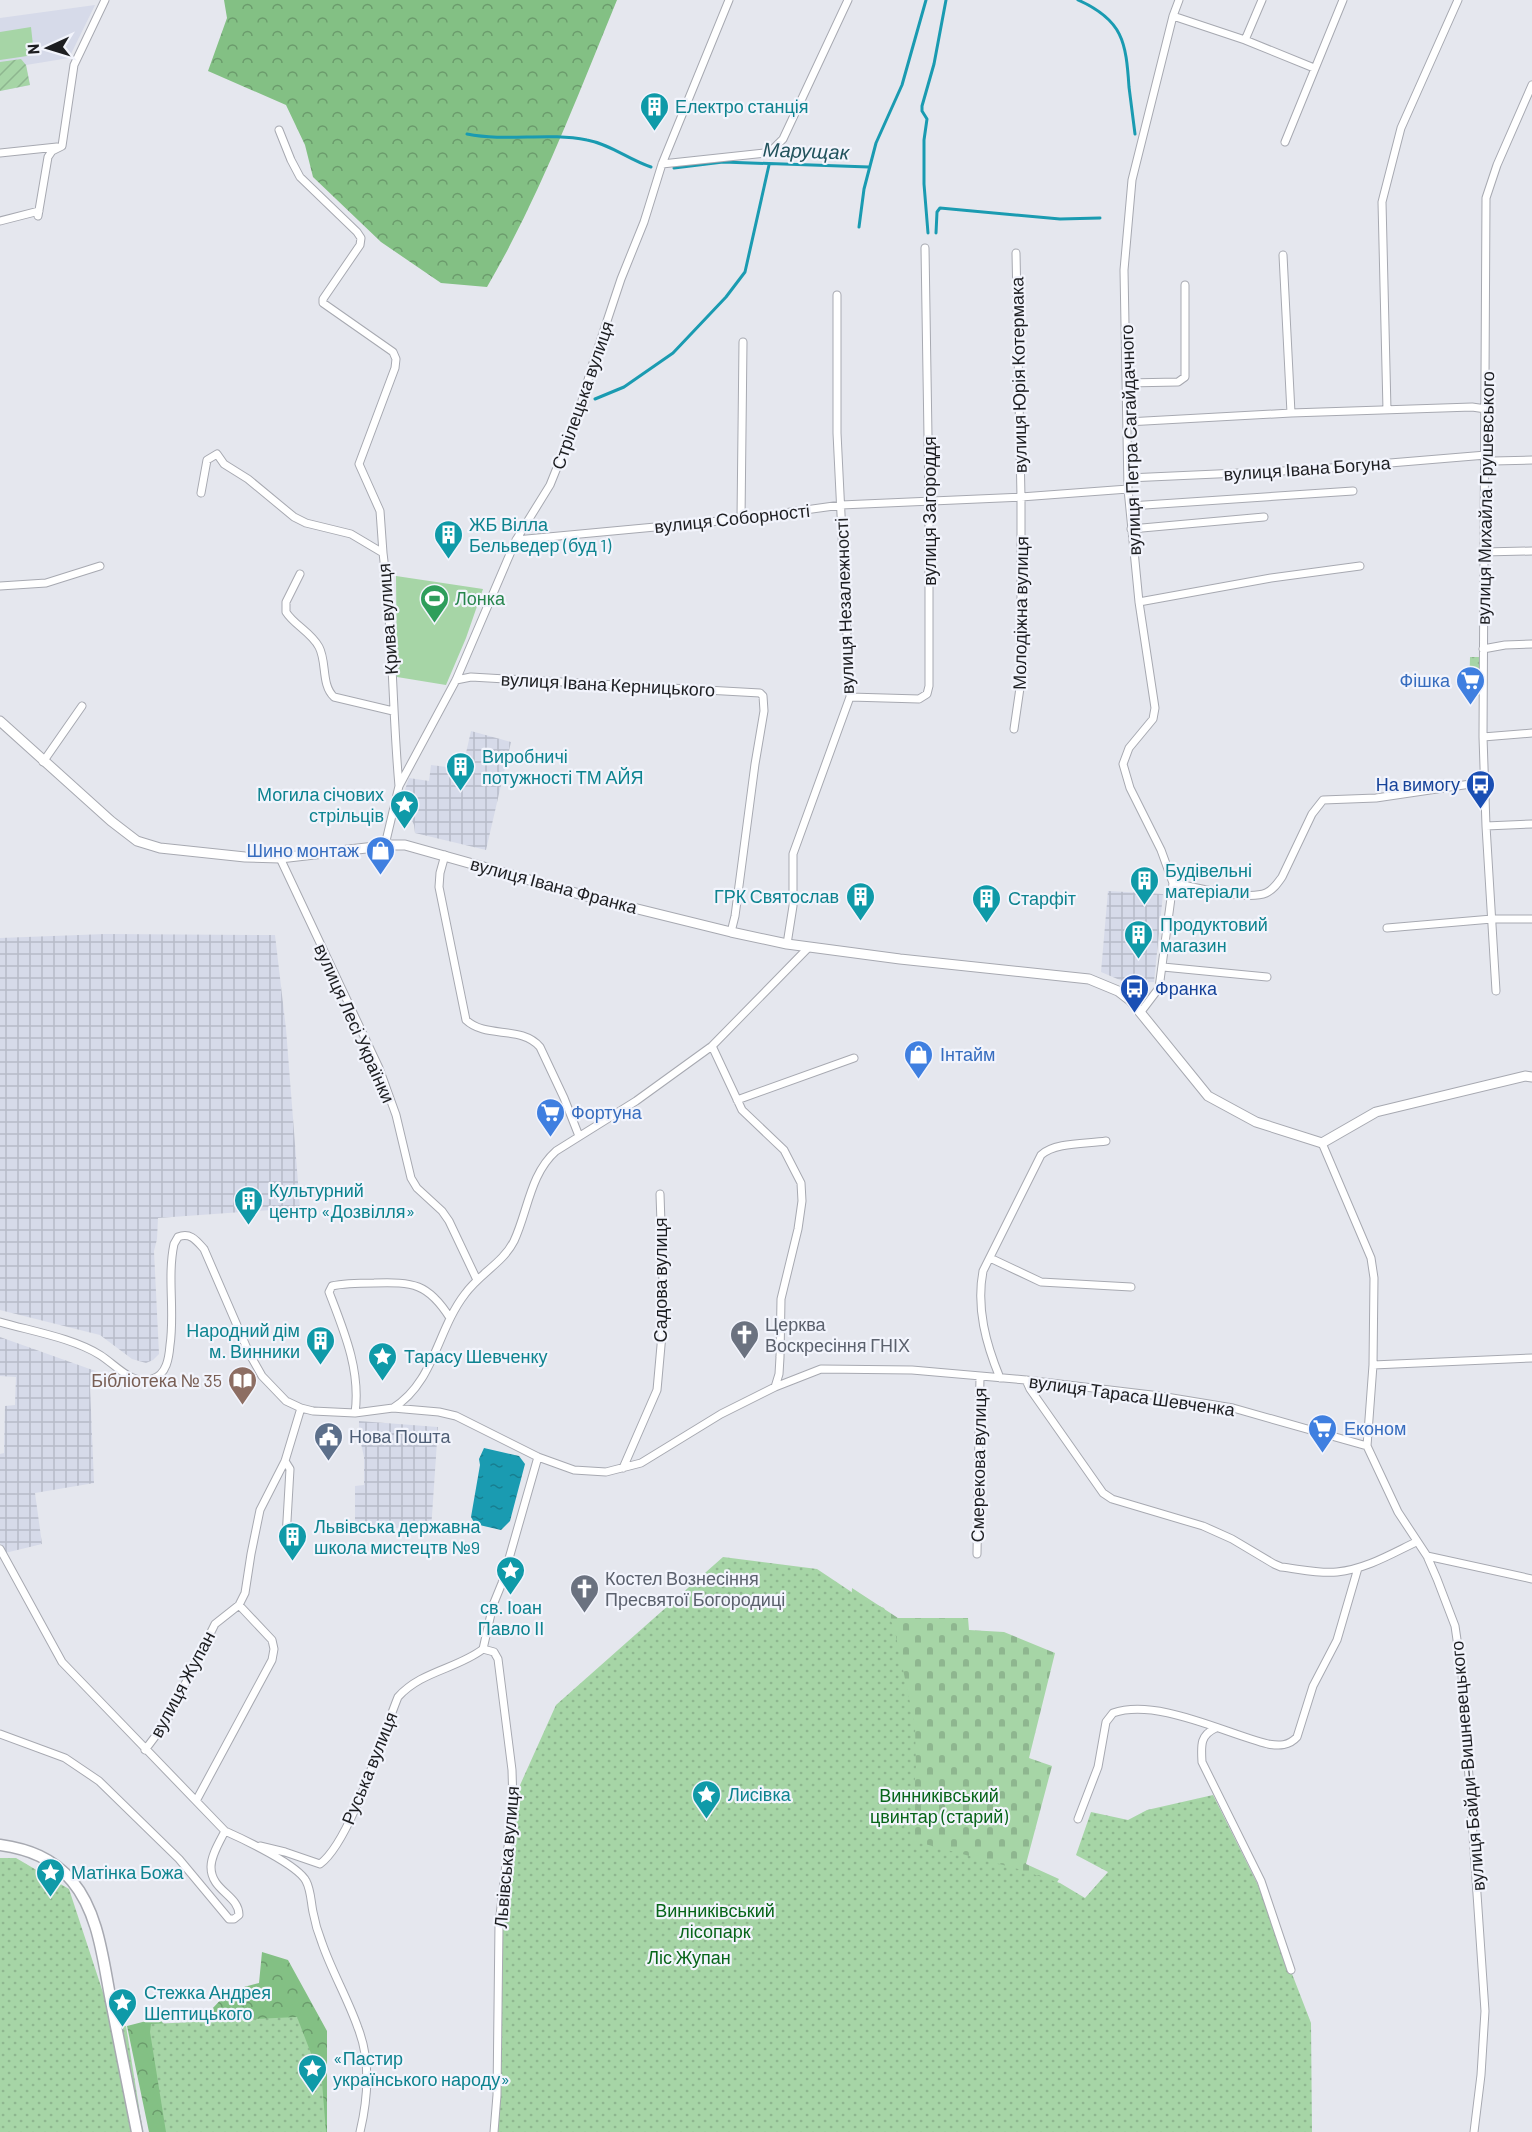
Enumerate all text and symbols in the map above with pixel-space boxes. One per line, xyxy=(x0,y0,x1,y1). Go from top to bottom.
north arrow xyxy=(18,18,78,78)
text: N xyxy=(23,43,42,55)
building icon: Електро станція xyxy=(638,90,670,132)
place label: Електро станція xyxy=(675,95,809,117)
water label: Марущак xyxy=(762,137,851,164)
street label: вулиця Юрія Котермака xyxy=(1005,276,1031,473)
street label: Стрілецька вулиця xyxy=(546,318,618,472)
street label: вулиця Петра Сагайдачного xyxy=(1115,324,1145,556)
street label: вулиця Михайла Грушевського xyxy=(1472,371,1498,625)
street label: вулиця Загороддя xyxy=(918,436,940,586)
street label: вулиця Івана Богуна xyxy=(1223,451,1392,485)
street label: вулиця Соборності xyxy=(653,499,811,537)
place label: ЖБ Вілла Бельведер (буд 1) xyxy=(469,513,612,556)
street label: вулиця Незалежності xyxy=(830,517,858,695)
building icon: ЖБ Вілла Бельведер (буд 1) xyxy=(432,518,464,560)
street label: Молодіжна вулиця xyxy=(1008,536,1032,690)
street label: Крива вулиця xyxy=(372,562,402,676)
sports icon: Лонка xyxy=(418,582,450,624)
place label: Лонка xyxy=(455,587,506,609)
supermarket icon: Фішка xyxy=(1455,664,1487,706)
street label: вулиця Івана Керницького xyxy=(500,667,716,701)
place label: Фішка xyxy=(1400,669,1451,691)
place label: Виробничі потужності ТМ АЙЯ xyxy=(482,745,643,788)
building icon: Виробничі потужності ТМ АЙЯ xyxy=(445,750,477,792)
bus stop icon: На вимогу xyxy=(1465,768,1497,810)
place label: На вимогу xyxy=(1376,773,1460,795)
place label: Могила січових стрільців xyxy=(257,783,384,826)
place icon: Могила січових стрільців xyxy=(389,788,421,830)
shop icon: Шино монтаж xyxy=(364,834,396,876)
place label: Шино монтаж xyxy=(246,839,359,861)
street label: вулиця Івана Франка xyxy=(468,852,641,918)
place label: Будівельні матеріали xyxy=(1165,859,1252,902)
building icon: Будівельні матеріали xyxy=(1128,864,1160,906)
building icon: ГРК Святослав xyxy=(844,880,876,922)
building icon: Старфіт xyxy=(971,882,1003,924)
place label: ГРК Святослав xyxy=(714,885,839,907)
place label: Старфіт xyxy=(1008,887,1076,909)
place label: Продуктовий магазин xyxy=(1160,913,1268,956)
building icon: Продуктовий магазин xyxy=(1123,918,1155,960)
street label: вулиця Лесі Українки xyxy=(310,940,400,1106)
bus stop icon: Франка xyxy=(1118,972,1150,1014)
place label: Франка xyxy=(1155,977,1218,999)
shop icon: Інтайм xyxy=(903,1038,935,1080)
place label: Інтайм xyxy=(940,1043,995,1065)
supermarket icon: Фортуна xyxy=(534,1096,566,1138)
place label: Фортуна xyxy=(571,1101,643,1123)
place label: Культурний центр «Дозвілля» xyxy=(269,1179,415,1222)
building icon: Культурний центр «Дозвілля» xyxy=(232,1184,264,1226)
street label: Садова вулиця xyxy=(649,1217,671,1343)
place label: Церква Воскресіння ГНІХ xyxy=(765,1313,910,1356)
church icon: Церква Воскресіння ГНІХ xyxy=(728,1318,760,1360)
place label: Народний дім м. Винники xyxy=(186,1319,300,1362)
building icon: Народний дім м. Винники xyxy=(305,1324,337,1366)
place icon: Тарасу Шевченку xyxy=(367,1340,399,1382)
place label: Тарасу Шевченку xyxy=(404,1345,548,1367)
library icon: Бібліотека № 35 xyxy=(227,1364,259,1406)
place label: Бібліотека № 35 xyxy=(91,1369,222,1391)
street label: вулиця Тараса Шевченка xyxy=(1028,1370,1237,1420)
street label: Смерекова вулиця xyxy=(966,1387,990,1543)
supermarket icon: Економ xyxy=(1307,1412,1339,1454)
place label: Економ xyxy=(1344,1417,1406,1439)
public building icon: Нова Пошта xyxy=(312,1420,344,1462)
place label: Нова Пошта xyxy=(349,1425,451,1447)
place label: Львівська державна школа мистецтв №9 xyxy=(314,1515,481,1558)
building icon: Львівська державна школа мистецтв №9 xyxy=(277,1520,309,1562)
place icon: св. Іоан Павло ІІ xyxy=(495,1554,527,1596)
place label: Костел Вознесіння Пресвятої Богородиці xyxy=(605,1567,785,1610)
church icon: Костел Вознесіння Пресвятої Богородиці xyxy=(568,1572,600,1614)
place label: св. Іоан Павло ІІ xyxy=(478,1596,544,1639)
street label: вулиця Жупан xyxy=(145,1627,219,1741)
street label: вулиця Байди-Вишневецького xyxy=(1445,1640,1489,1892)
street label: Руська вулиця xyxy=(336,1709,402,1827)
place icon: Лисівка xyxy=(691,1778,723,1820)
place label: Лисівка xyxy=(728,1783,792,1805)
park label: Винниківський цвинтар (старий) xyxy=(870,1784,1008,1827)
street label: Львівська вулиця xyxy=(489,1785,523,1929)
place icon: Матінка Божа xyxy=(34,1856,66,1898)
place label: Матінка Божа xyxy=(71,1861,185,1883)
park label: Винниківський лісопарк xyxy=(655,1899,775,1942)
park label: Ліс Жупан xyxy=(647,1946,731,1968)
place label: Стежка Андрея Шептицького xyxy=(144,1981,271,2024)
place icon: Стежка Андрея Шептицького xyxy=(107,1986,139,2028)
place label: «Пастир українського народу» xyxy=(333,2047,510,2090)
place icon: «Пастир українського народу» xyxy=(296,2052,328,2094)

